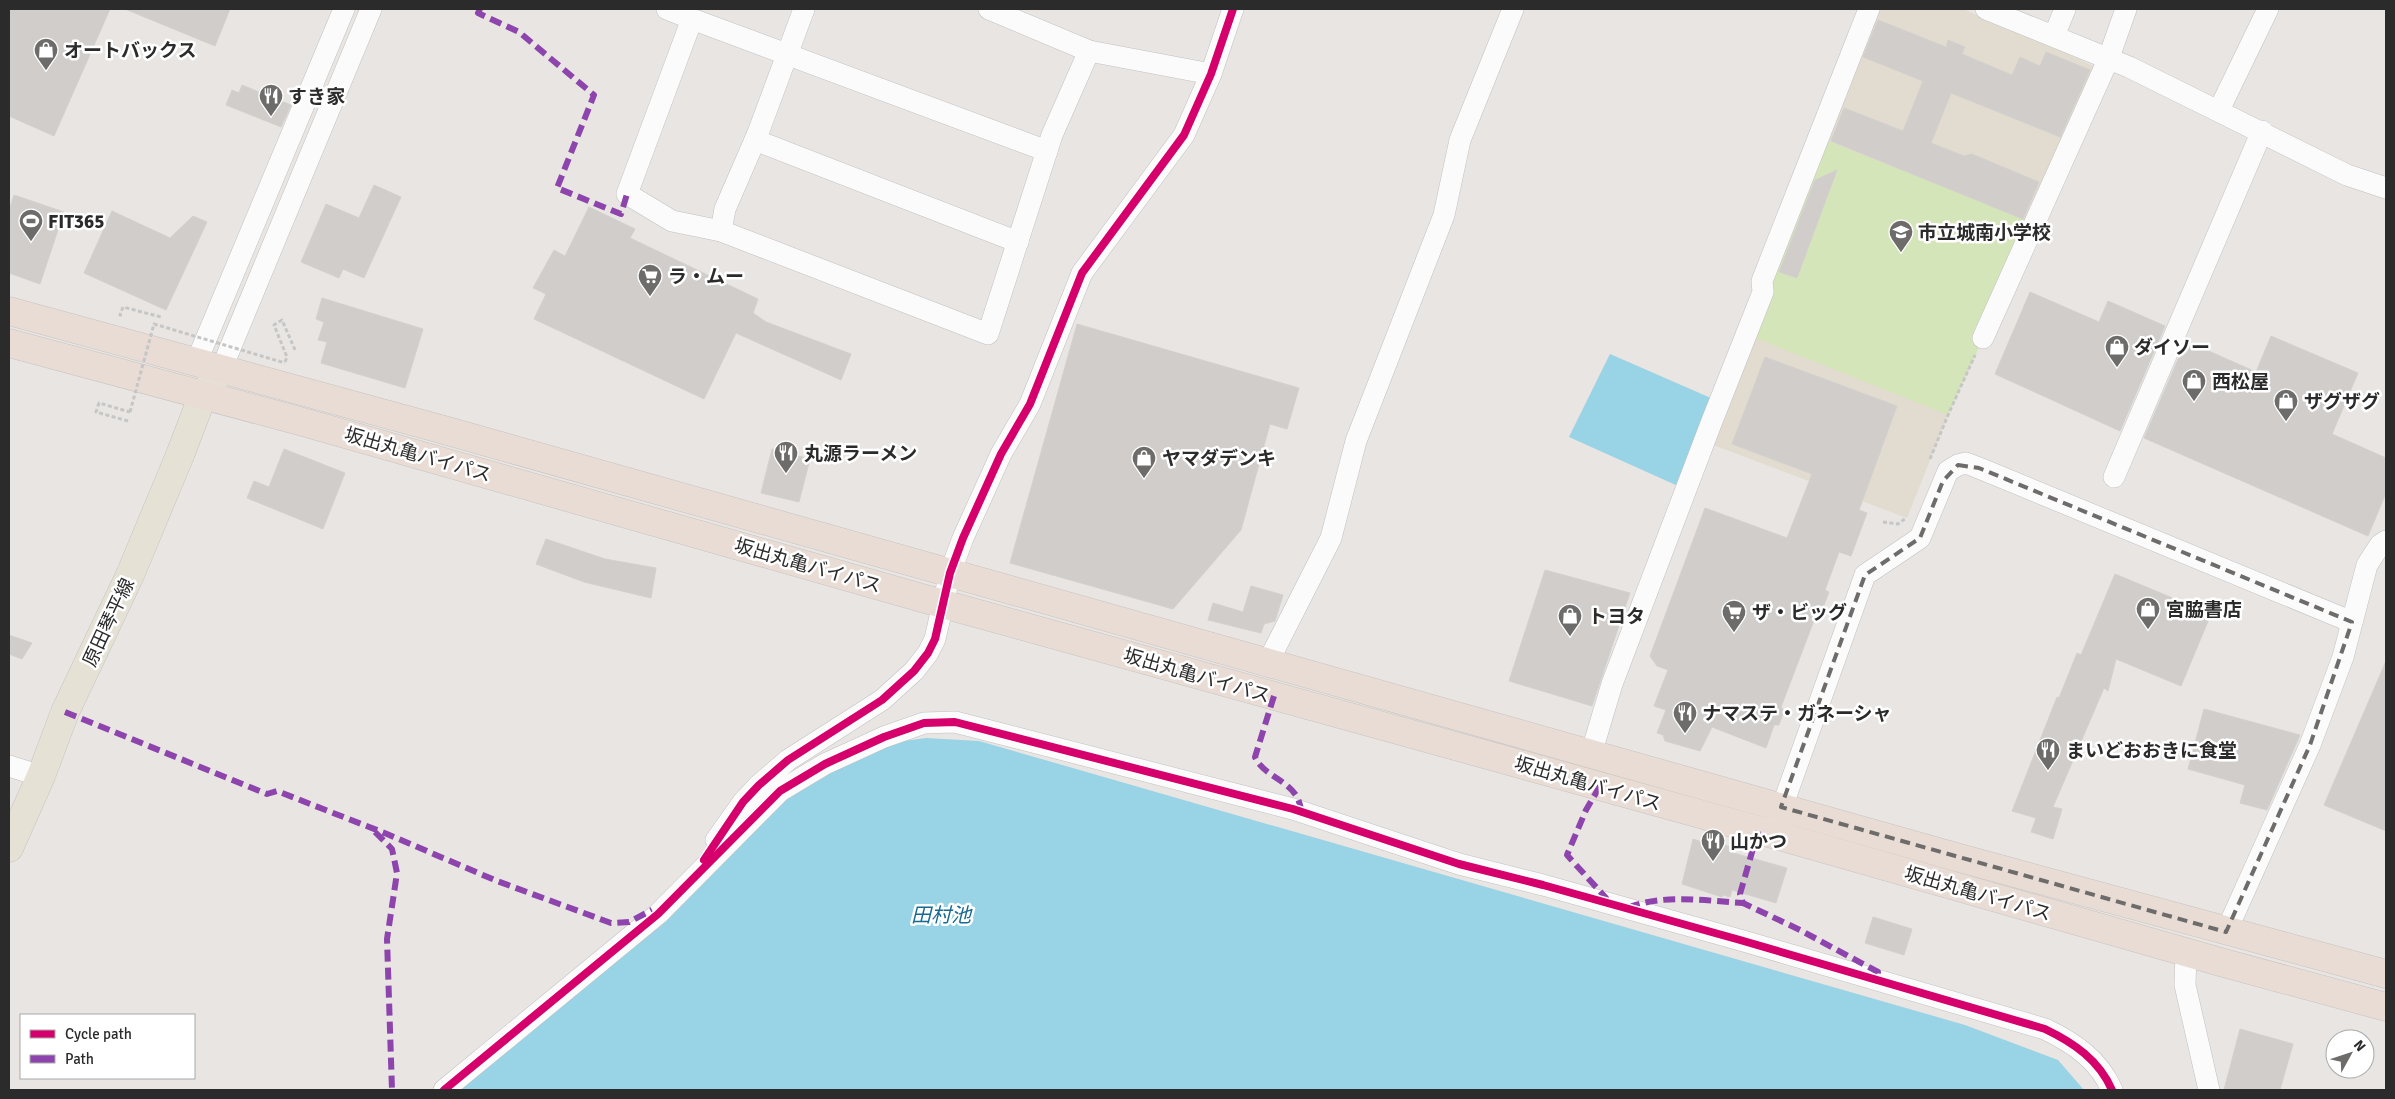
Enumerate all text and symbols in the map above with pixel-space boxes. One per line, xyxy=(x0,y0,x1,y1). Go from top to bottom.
shop icon: オートバックス xyxy=(33,37,59,71)
place label: オートバックス xyxy=(64,39,196,63)
restaurant icon: すき家 xyxy=(258,83,284,117)
place label: すき家 xyxy=(288,85,345,109)
sports icon: FIT365 xyxy=(18,208,44,242)
place label: FIT365 xyxy=(48,210,105,234)
school or university icon: 市立城南小学校 xyxy=(1888,219,1914,253)
place label: 市立城南小学校 xyxy=(1918,221,2051,245)
supermarket icon: ラ・ムー xyxy=(637,263,663,297)
place label: ラ・ムー xyxy=(668,265,744,289)
shop icon: ダイソー xyxy=(2104,334,2130,368)
place label: ダイソー xyxy=(2134,336,2210,360)
shop icon: 西松屋 xyxy=(2181,368,2207,402)
place label: 西松屋 xyxy=(2212,370,2269,394)
shop icon: ザグザグ xyxy=(2273,388,2299,422)
place label: ザグザグ xyxy=(2304,390,2380,414)
street label: 坂出丸亀バイパス xyxy=(342,423,494,487)
restaurant icon: 丸源ラーメン xyxy=(773,440,799,474)
place label: 丸源ラーメン xyxy=(804,442,917,466)
shop icon: ヤマダデンキ xyxy=(1131,445,1157,479)
place label: ヤマダデンキ xyxy=(1162,447,1276,471)
street label: 坂出丸亀バイパス xyxy=(732,534,884,598)
street label: 原田琴平線 xyxy=(78,574,140,671)
shop icon: 宮脇書店 xyxy=(2135,596,2161,630)
place label: 宮脇書店 xyxy=(2166,598,2242,622)
supermarket icon: ザ・ビッグ xyxy=(1721,599,1747,633)
place label: ザ・ビッグ xyxy=(1752,601,1847,625)
shop icon: トヨタ xyxy=(1557,603,1583,637)
place label: トヨタ xyxy=(1588,605,1645,629)
street label: 坂出丸亀バイパス xyxy=(1121,644,1273,708)
restaurant icon: ナマステ・ガネーシャ xyxy=(1672,700,1698,734)
place label: ナマステ・ガネーシャ xyxy=(1702,702,1892,726)
restaurant icon: まいどおおきに食堂 xyxy=(2035,737,2061,771)
place label: まいどおおきに食堂 xyxy=(2066,739,2237,763)
street label: 坂出丸亀バイパス xyxy=(1512,752,1664,816)
restaurant icon: 山かつ xyxy=(1700,828,1726,862)
place label: 山かつ xyxy=(1730,830,1787,854)
street label: 坂出丸亀バイパス xyxy=(1902,862,2054,926)
water label: 田村池 xyxy=(911,903,973,928)
legend xyxy=(20,1014,195,1079)
text: Cycle path xyxy=(65,1025,132,1043)
north arrow xyxy=(2325,1029,2375,1079)
text: N xyxy=(2350,1037,2369,1055)
text: Path xyxy=(65,1050,94,1068)

